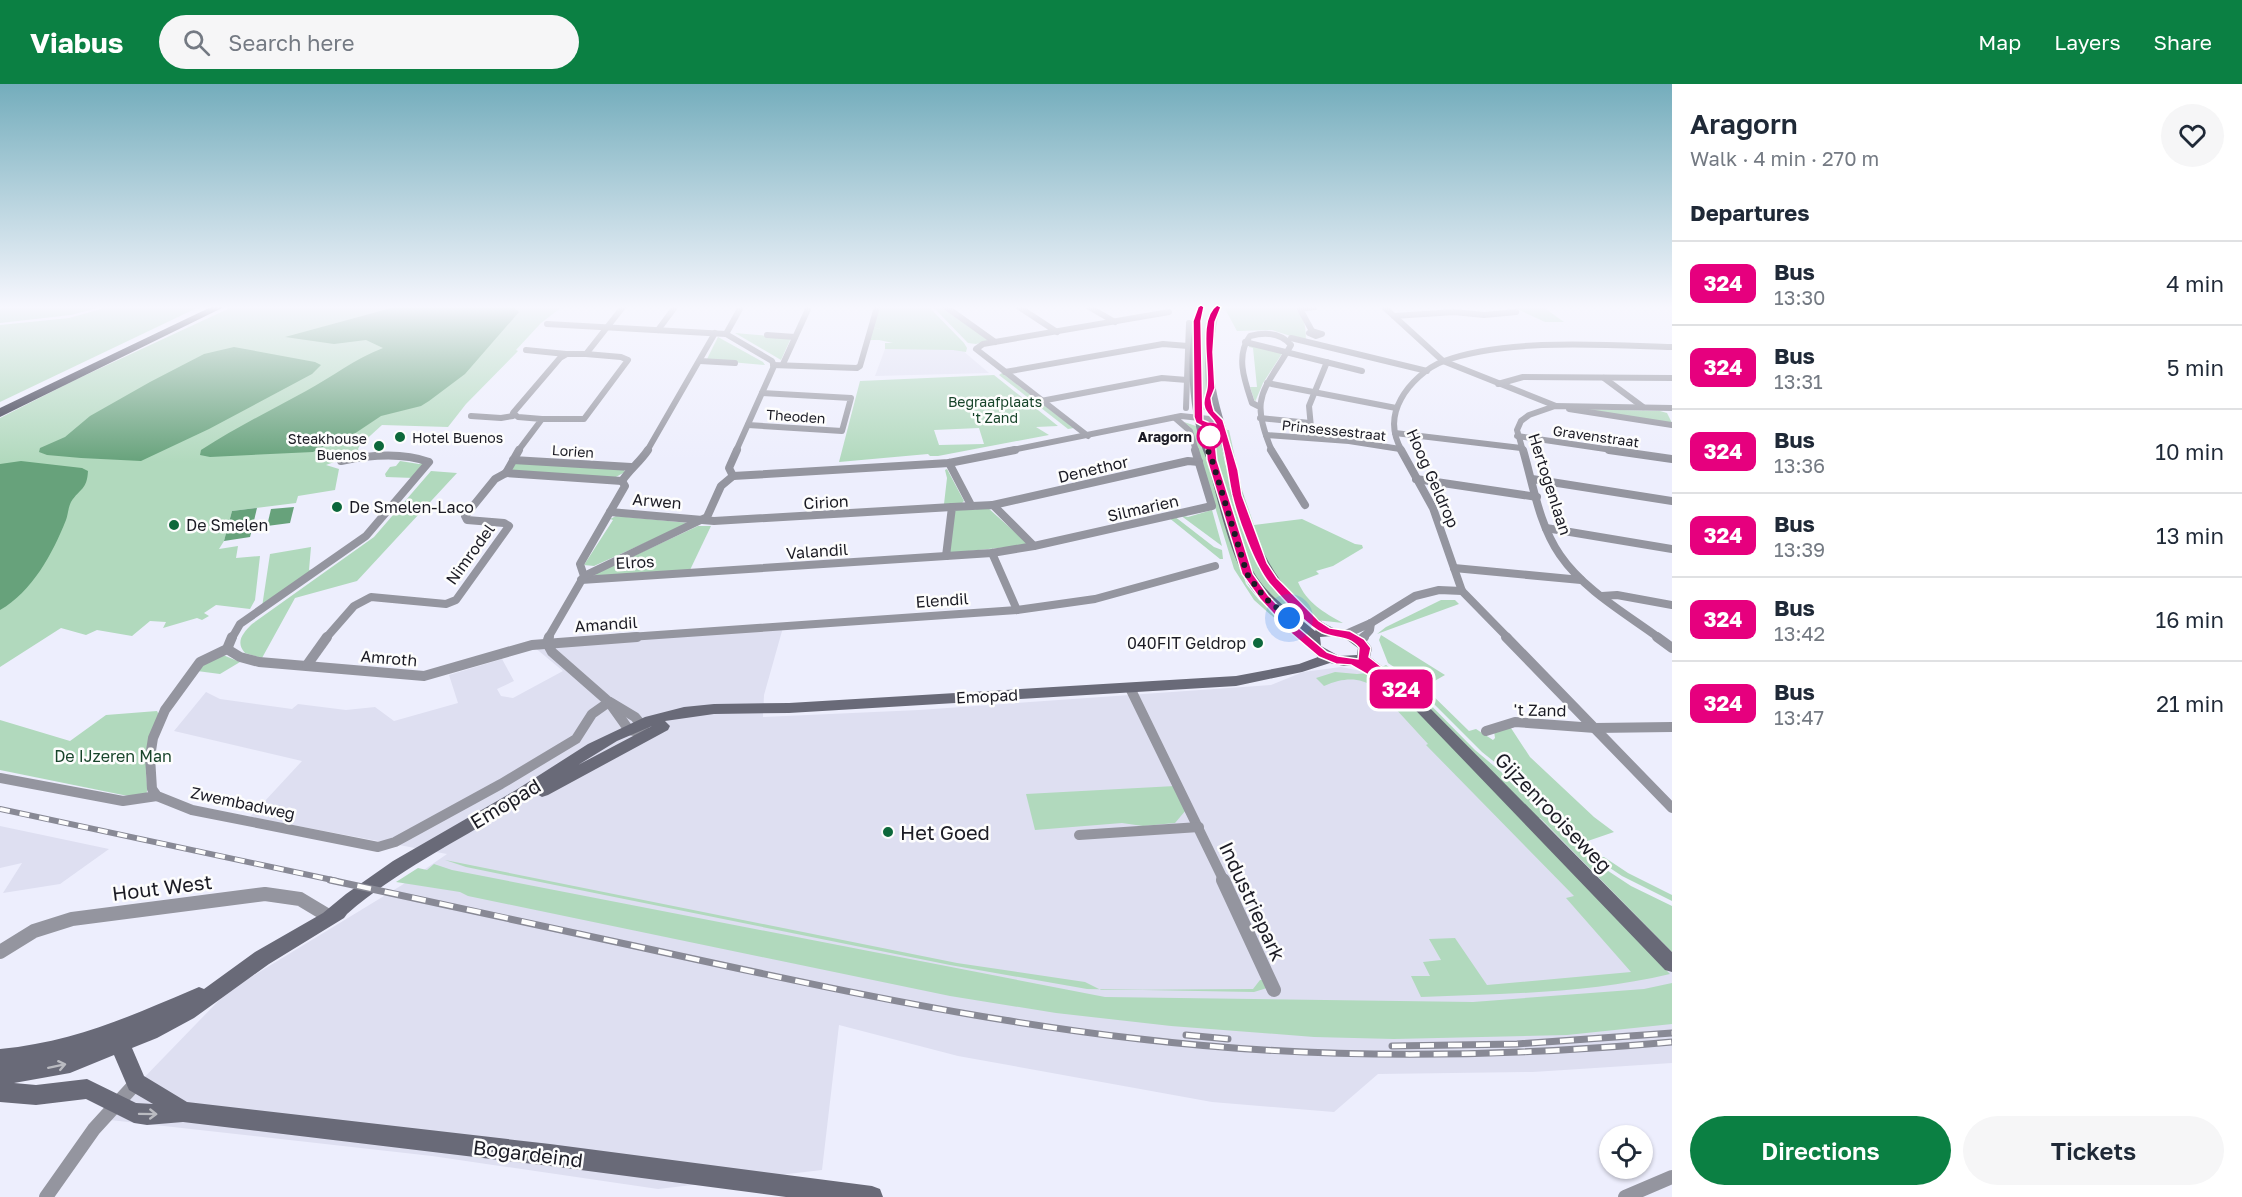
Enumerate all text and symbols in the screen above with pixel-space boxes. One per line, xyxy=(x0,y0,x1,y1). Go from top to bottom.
search box xyxy=(159,15,579,69)
text: Viabus xyxy=(30,26,123,59)
icon: search xyxy=(180,26,213,59)
text: Search here xyxy=(228,29,354,56)
text: Map xyxy=(1978,29,2021,55)
text: Layers xyxy=(2054,29,2121,55)
text: Share xyxy=(2154,29,2212,55)
button: heart xyxy=(2161,104,2224,167)
text: Aragorn xyxy=(1690,107,1798,140)
text: Walk · 4 min · 270 m xyxy=(1690,146,1879,170)
text: Departures xyxy=(1690,199,1809,226)
text: Bus xyxy=(1774,258,1815,285)
text: 324 xyxy=(1704,270,1742,296)
text: 4 min xyxy=(2166,270,2224,297)
text: 13:30 xyxy=(1774,285,1826,309)
text: Bus xyxy=(1774,342,1815,369)
text: 324 xyxy=(1704,354,1742,380)
text: 5 min xyxy=(2167,354,2224,381)
text: 13:31 xyxy=(1774,369,1823,393)
park label: Begraafplaats 't Zand xyxy=(948,393,1042,426)
street label: Theoden xyxy=(766,405,826,427)
street label: Prinsessestraat xyxy=(1281,416,1387,444)
street label: Gravenstraat xyxy=(1552,422,1640,450)
marker: Aragorn xyxy=(1197,423,1223,449)
street label: Hoog Geldrop xyxy=(1402,425,1464,531)
text: Bus xyxy=(1774,426,1815,453)
place label: Aragorn xyxy=(1138,428,1192,445)
place label: Hotel Buenos xyxy=(412,429,503,446)
place label: Steakhouse Buenos xyxy=(288,430,367,463)
marker: Hotel Buenos xyxy=(393,430,407,444)
street label: Hertogenlaan xyxy=(1524,430,1576,538)
text: 324 xyxy=(1704,438,1742,464)
text: 10 min xyxy=(2155,438,2224,465)
marker: Steakhouse Buenos xyxy=(372,439,386,453)
street label: Lorien xyxy=(551,441,595,461)
street label: Denethor xyxy=(1056,451,1130,487)
text: 13:36 xyxy=(1774,453,1825,477)
street label: Arwen xyxy=(632,489,682,513)
street label: Silmarien xyxy=(1105,490,1181,526)
street label: Cirion xyxy=(803,491,849,513)
place label: De Smelen-Laco xyxy=(349,497,474,517)
marker: De Smelen-Laco xyxy=(330,500,344,514)
text: Bus xyxy=(1774,510,1815,537)
place label: De Smelen xyxy=(186,515,268,535)
marker: De Smelen xyxy=(167,518,181,532)
street label: Nimrodel xyxy=(441,520,499,588)
text: 324 xyxy=(1704,522,1742,548)
text: 13 min xyxy=(2156,522,2224,549)
text: 13:39 xyxy=(1774,537,1825,561)
street label: Valandil xyxy=(785,539,849,563)
street label: Elros xyxy=(615,551,655,573)
street label: Elendil xyxy=(915,588,969,612)
text: Bus xyxy=(1774,594,1815,621)
your location xyxy=(1274,603,1304,633)
text: 324 xyxy=(1704,606,1742,632)
text: 16 min xyxy=(2156,606,2224,633)
street label: Amandil xyxy=(574,612,638,636)
text: 13:42 xyxy=(1774,621,1825,645)
place label: 040FIT Geldrop xyxy=(1127,633,1246,653)
marker: 040FIT Geldrop xyxy=(1251,636,1265,650)
street label: Amroth xyxy=(360,646,418,670)
line badge: 324 xyxy=(1366,670,1436,708)
text: 324 xyxy=(1382,676,1420,702)
text: Bus xyxy=(1774,678,1815,705)
street label: Emopad xyxy=(955,684,1019,708)
text: 324 xyxy=(1704,690,1742,716)
text: 21 min xyxy=(2156,690,2224,717)
street label: 't Zand xyxy=(1513,700,1567,720)
text: 13:47 xyxy=(1774,705,1824,729)
park label: De IJzeren Man xyxy=(54,746,172,766)
street label: Gijzenrooiseweg xyxy=(1491,747,1617,877)
street label: Emopad xyxy=(465,773,545,833)
street label: Zwembadweg xyxy=(189,782,297,824)
place label: Het Goed xyxy=(900,820,990,844)
marker: Het Goed xyxy=(881,825,895,839)
street label: Industriepark xyxy=(1215,837,1291,965)
street label: Hout West xyxy=(110,869,214,905)
one-way arrow xyxy=(47,1060,67,1071)
one-way arrow xyxy=(138,1108,158,1120)
button: Directions xyxy=(1690,1116,1951,1185)
button: Tickets xyxy=(1963,1116,2224,1185)
map controls xyxy=(1599,1125,1653,1179)
button: locate xyxy=(1599,1125,1653,1179)
street label: Bogardeind xyxy=(472,1134,584,1172)

